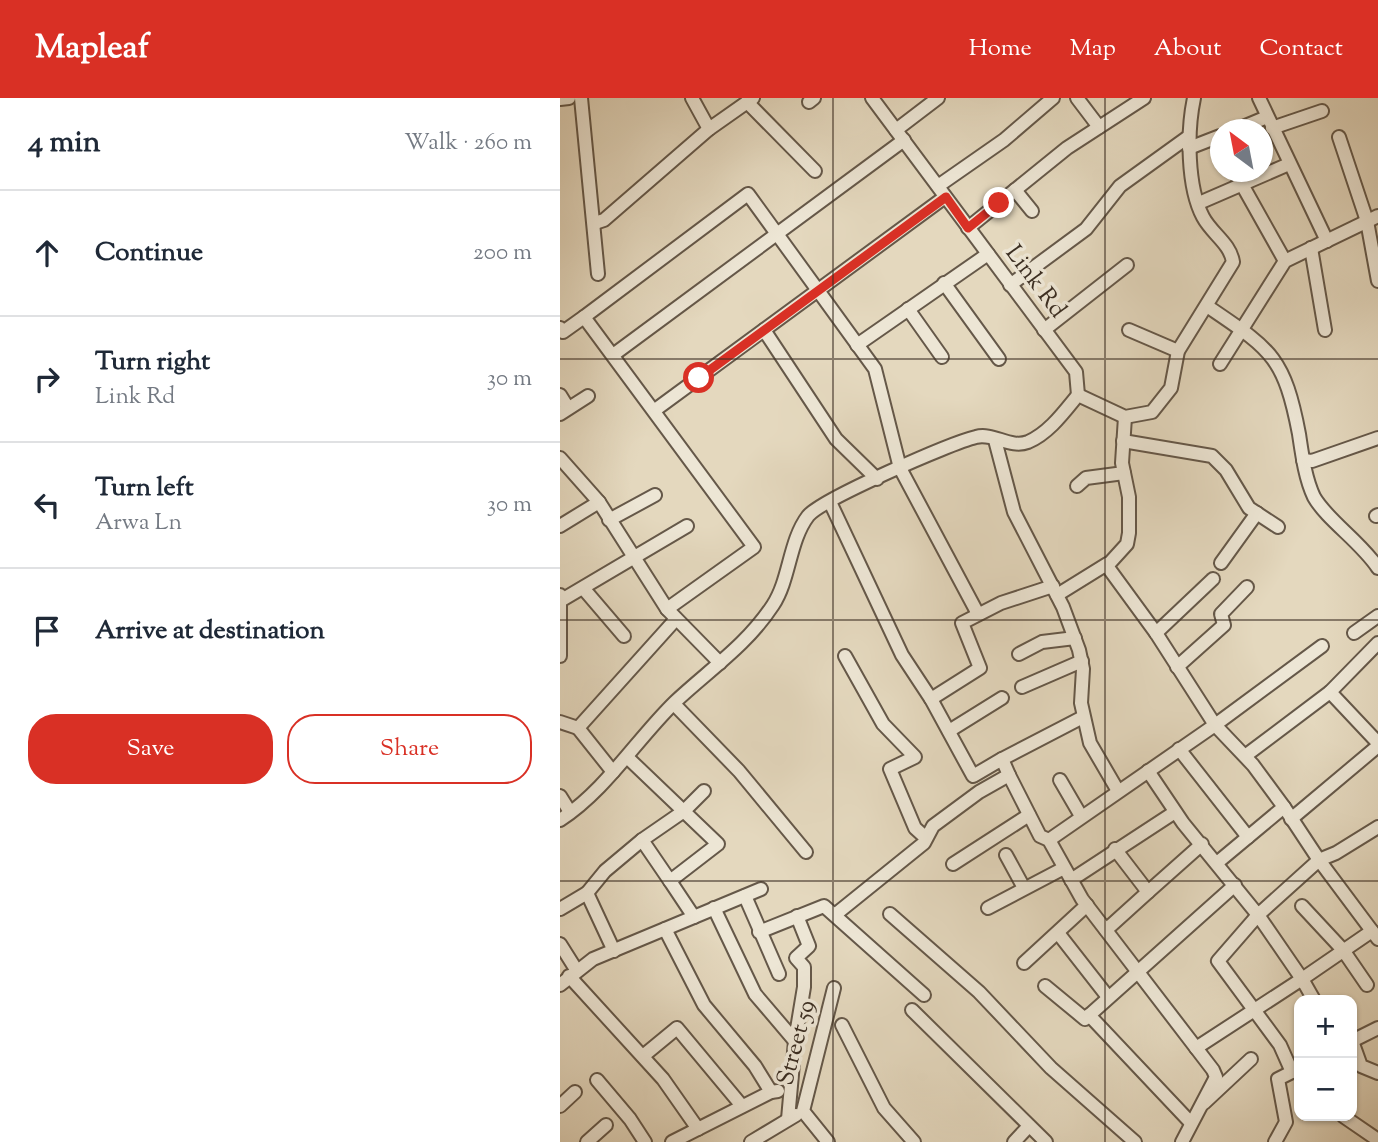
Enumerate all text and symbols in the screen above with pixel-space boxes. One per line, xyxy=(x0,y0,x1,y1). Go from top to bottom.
text: Mapleaf xyxy=(35,25,149,73)
text: Home xyxy=(969,32,1032,66)
text: Map xyxy=(1070,32,1116,66)
text: About xyxy=(1154,32,1221,66)
text: Contact xyxy=(1259,32,1343,66)
north arrow xyxy=(1210,119,1273,182)
text: 4 min xyxy=(28,122,101,165)
text: Walk · 260 m xyxy=(404,127,532,160)
route end xyxy=(983,187,1014,218)
icon: ahead xyxy=(28,234,66,272)
text: Continue xyxy=(95,235,203,272)
text: 200 m xyxy=(473,237,532,270)
street label: Link Rd xyxy=(996,238,1074,326)
text: Turn right xyxy=(95,344,210,381)
icon: right xyxy=(28,360,66,398)
route start xyxy=(683,362,714,393)
text: 30 m xyxy=(487,363,532,396)
text: Link Rd xyxy=(95,381,175,414)
text: Turn left xyxy=(95,470,194,507)
icon: left xyxy=(28,486,66,524)
text: 30 m xyxy=(487,489,532,522)
text: Arwa Ln xyxy=(95,507,182,540)
icon: arrive xyxy=(28,612,66,650)
text: Arrive at destination xyxy=(95,613,325,650)
button: Save xyxy=(28,714,273,784)
button: Share xyxy=(287,714,532,784)
map controls xyxy=(1294,995,1357,1121)
button: + xyxy=(1294,995,1357,1058)
street label: Street 59 xyxy=(769,997,825,1089)
button: − xyxy=(1294,1058,1357,1121)

